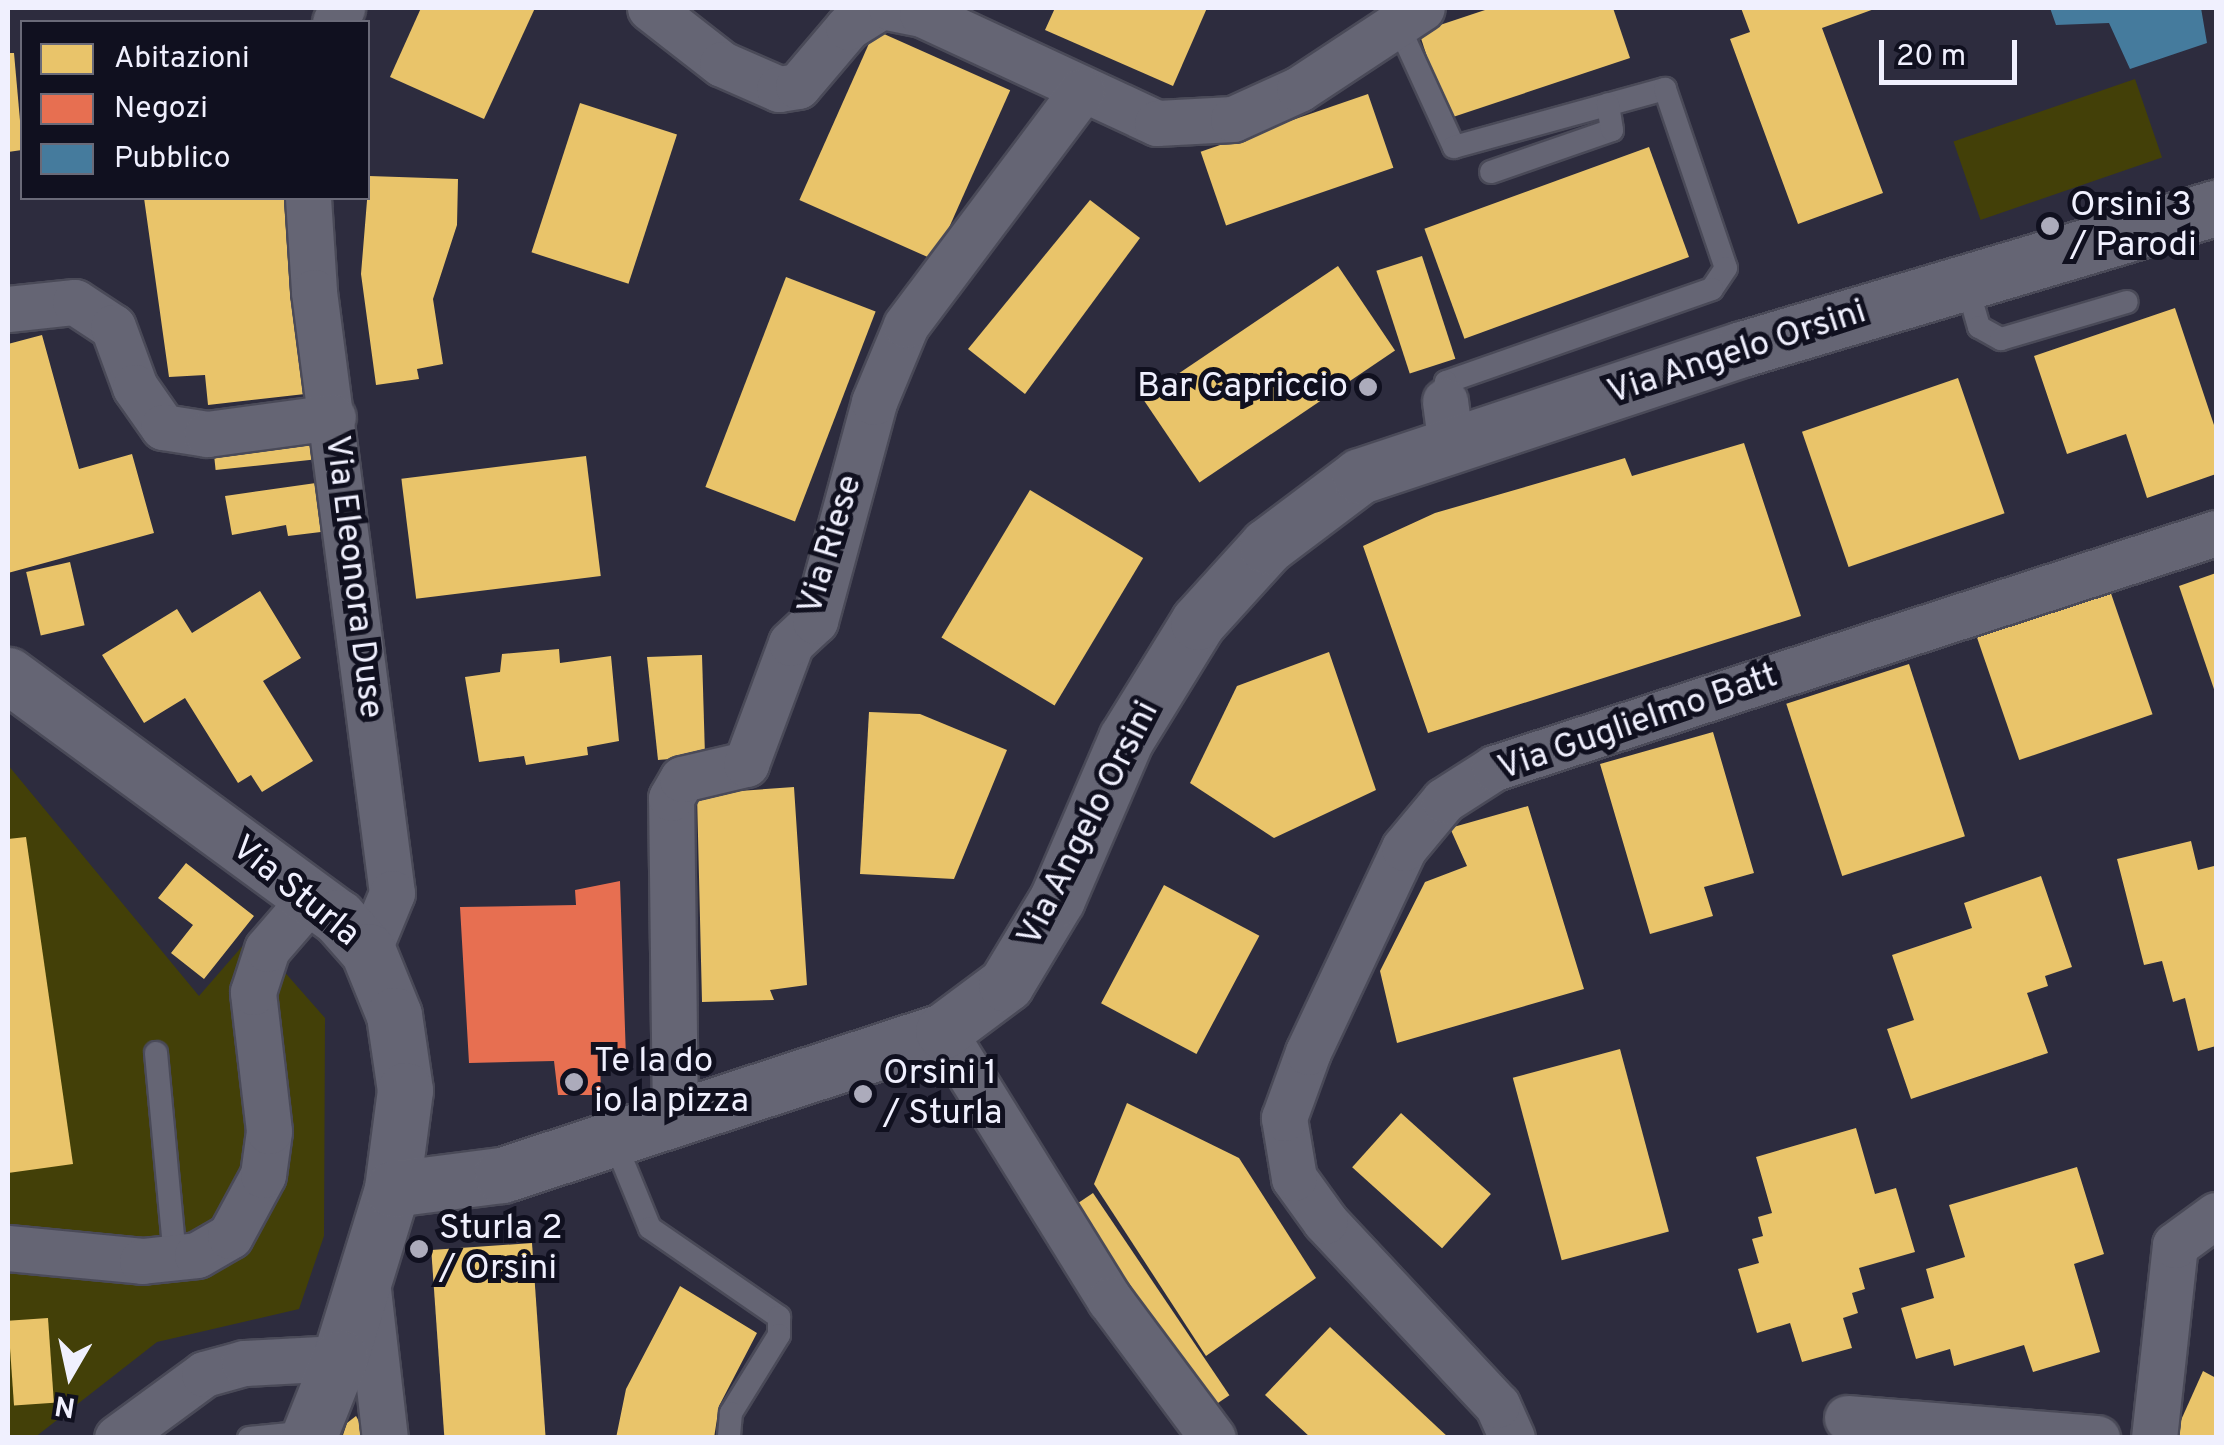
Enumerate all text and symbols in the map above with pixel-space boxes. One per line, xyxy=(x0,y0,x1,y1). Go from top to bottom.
legend xyxy=(20,20,370,200)
scale bar xyxy=(1884,20,2022,82)
text: 20 m xyxy=(1896,39,1966,76)
text: Abitazioni xyxy=(114,41,250,78)
text: Negozi xyxy=(114,91,208,128)
text: Pubblico xyxy=(114,141,231,178)
place label: Orsini 3 / Parodi xyxy=(2070,185,2197,267)
marker: Orsini 3 / Parodi xyxy=(2039,215,2061,237)
street label: Via Angelo Orsini xyxy=(1602,291,1872,415)
place label: Bar Capriccio xyxy=(1137,366,1348,408)
marker: Bar Capriccio xyxy=(1357,376,1379,398)
street label: Via Eleonora Duse xyxy=(315,433,391,721)
street label: Via Riese xyxy=(790,470,872,620)
street label: Via Guglielmo Batt xyxy=(1493,655,1783,791)
street label: Via Angelo Orsini xyxy=(1009,694,1169,954)
street label: Via Sturla xyxy=(223,828,367,956)
place label: Te la do io la pizza xyxy=(594,1041,749,1123)
place label: Orsini 1 / Sturla xyxy=(883,1053,1002,1135)
marker: Te la do io la pizza xyxy=(563,1071,585,1093)
marker: Orsini 1 / Sturla xyxy=(852,1083,874,1105)
place label: Sturla 2 / Orsini xyxy=(439,1208,563,1290)
marker: Sturla 2 / Orsini xyxy=(408,1238,430,1260)
north arrow xyxy=(20,1325,120,1425)
text: N xyxy=(53,1385,78,1424)

